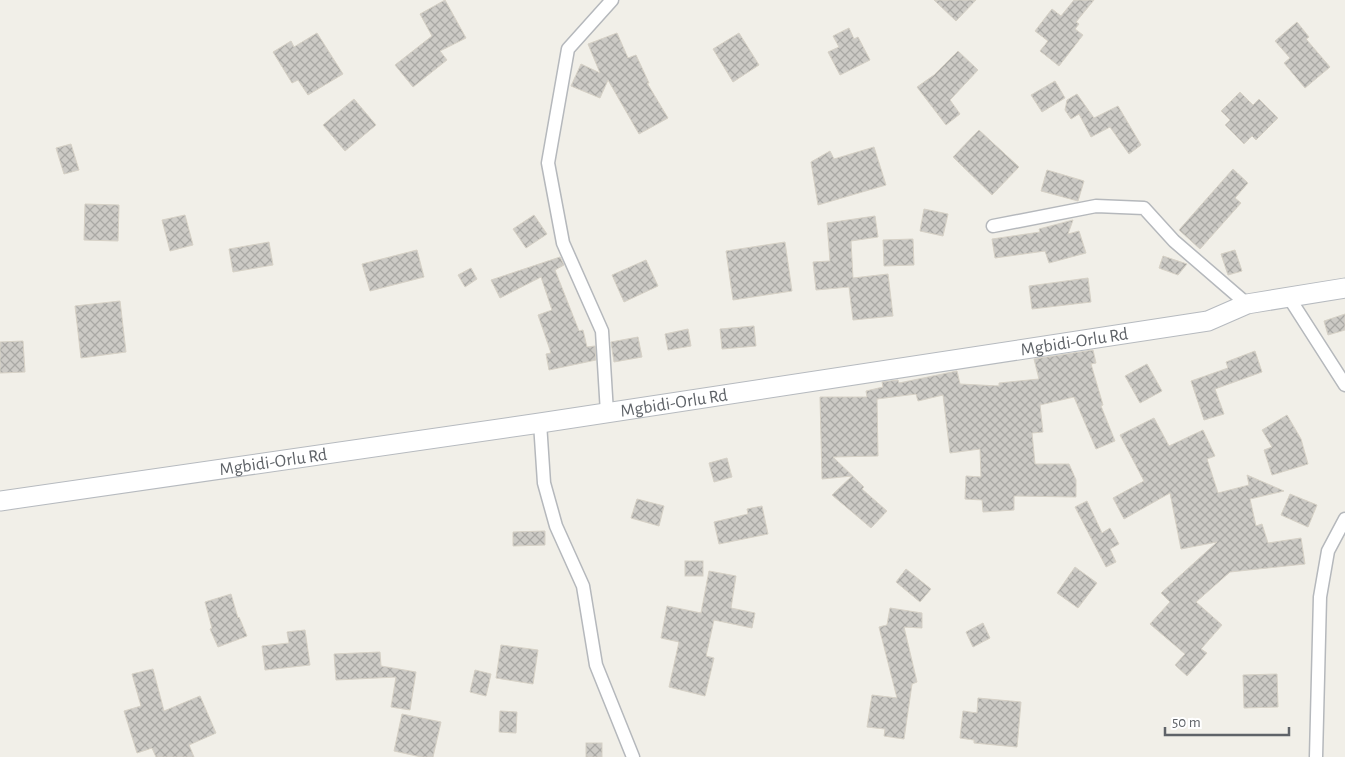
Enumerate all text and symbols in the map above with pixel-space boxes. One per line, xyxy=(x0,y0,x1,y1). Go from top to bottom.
street label: Mgbidi-Orlu Rd xyxy=(1019,325,1129,359)
street label: Mgbidi-Orlu Rd xyxy=(619,386,729,421)
street label: Mgbidi-Orlu Rd xyxy=(218,446,328,479)
scale bar xyxy=(1165,704,1289,736)
text: 50 m xyxy=(1172,715,1201,730)

